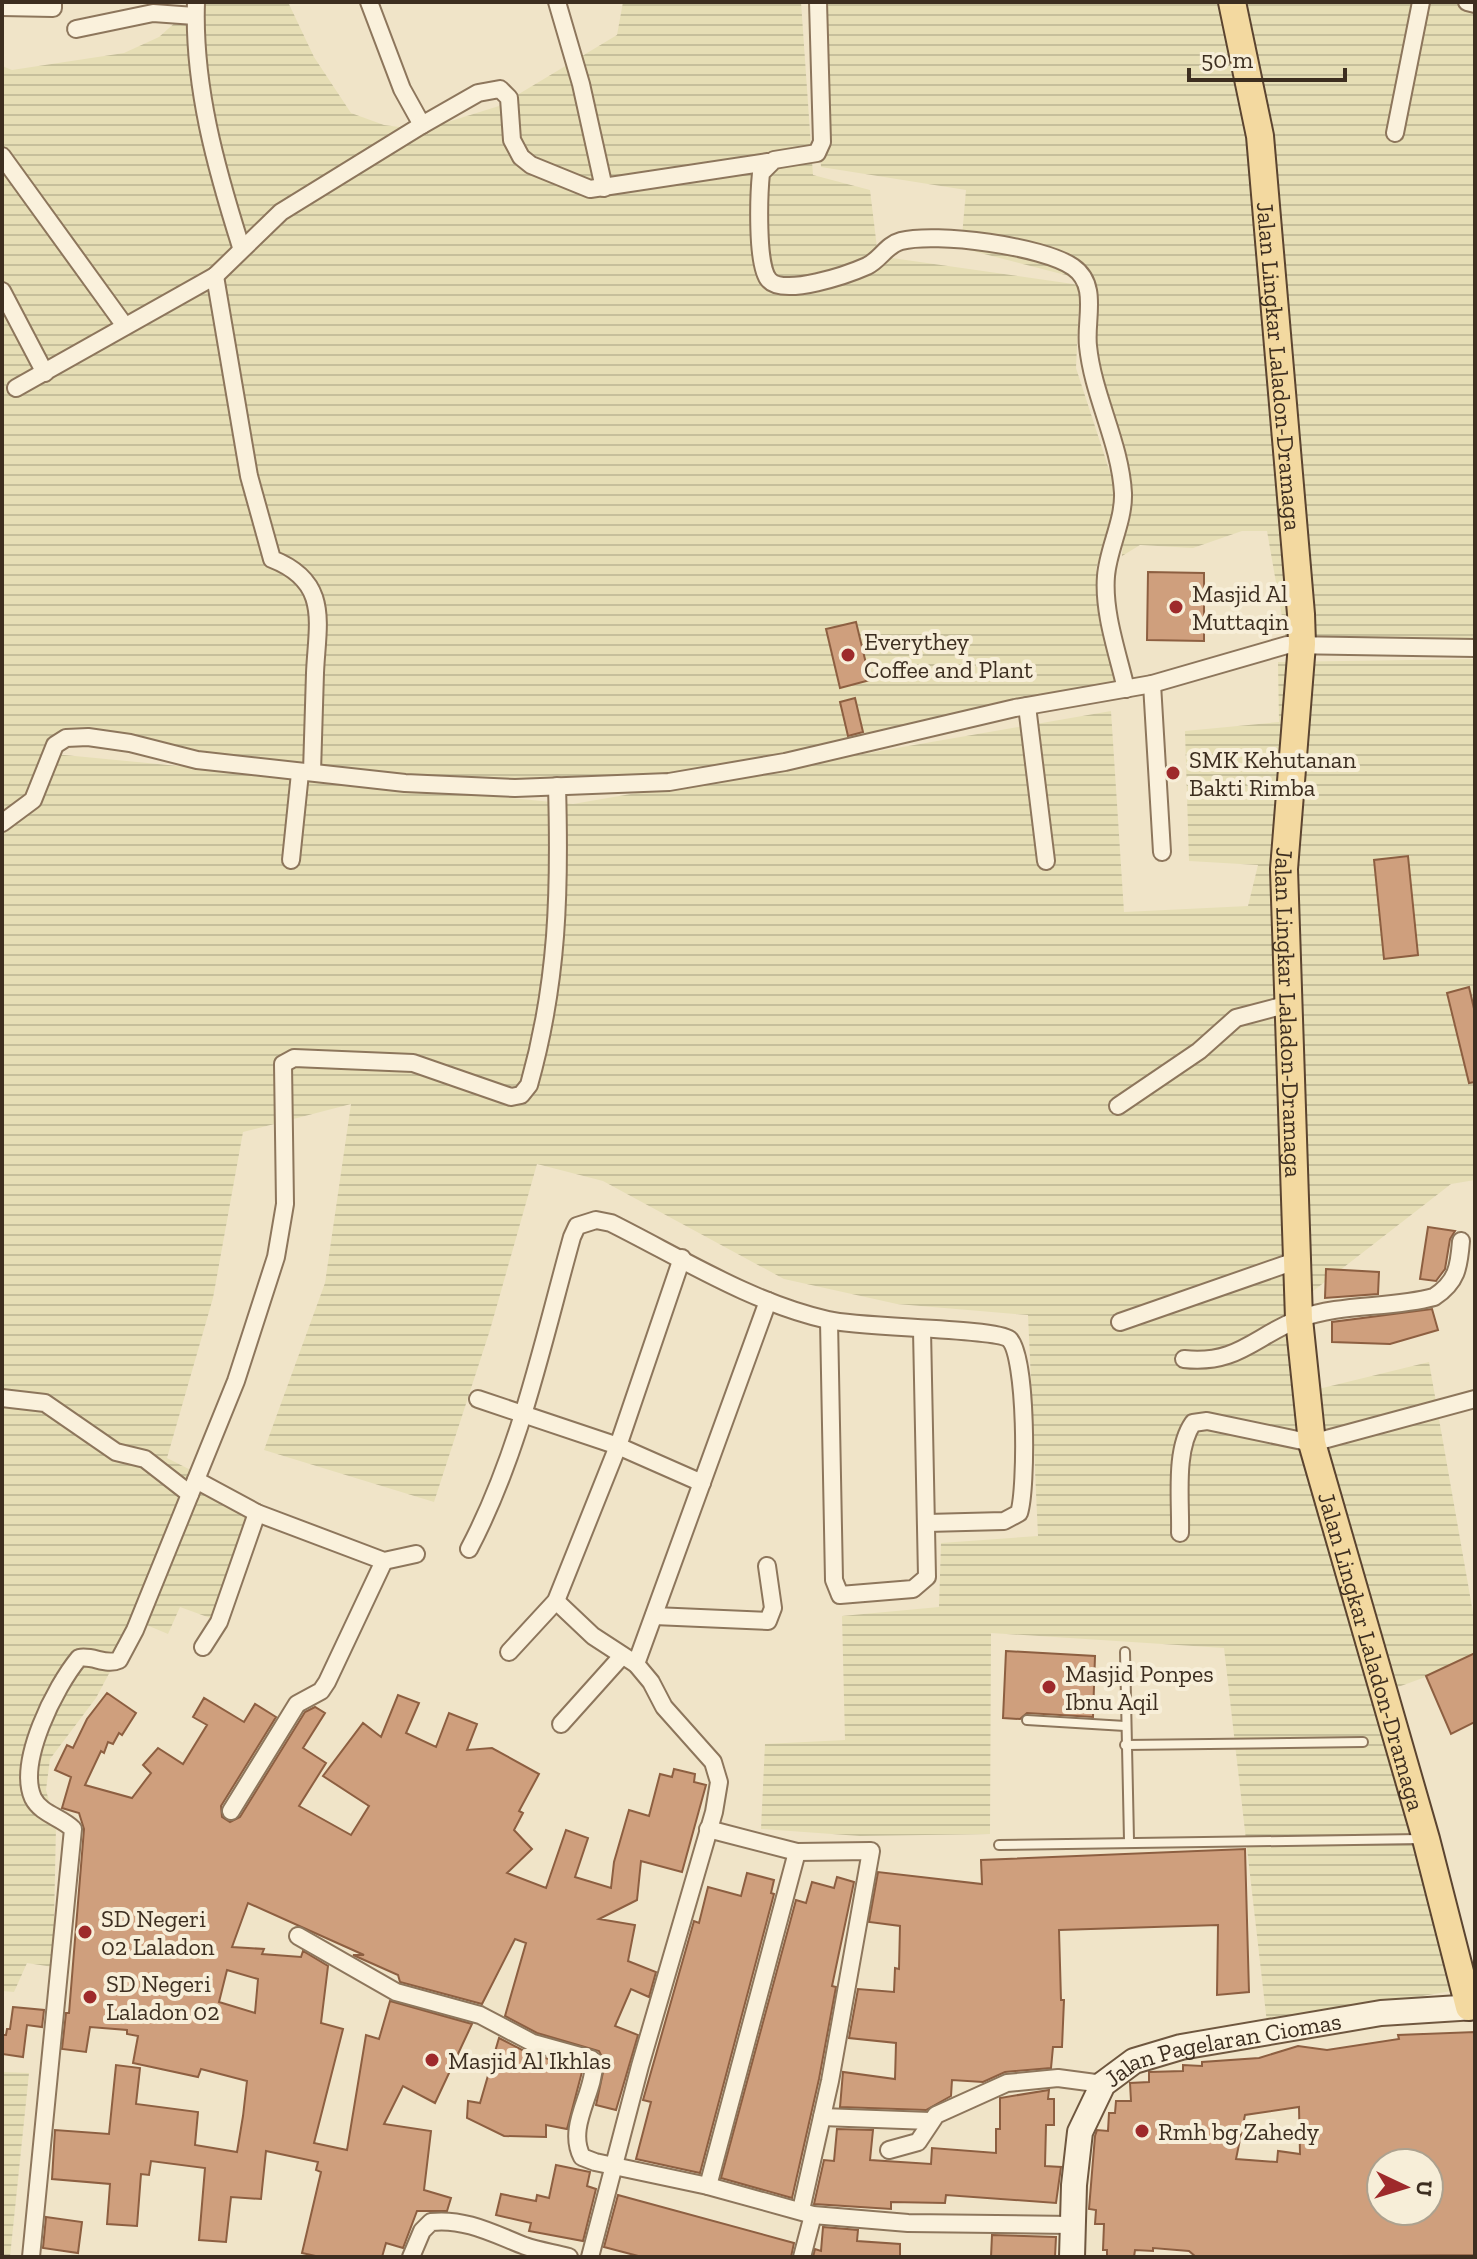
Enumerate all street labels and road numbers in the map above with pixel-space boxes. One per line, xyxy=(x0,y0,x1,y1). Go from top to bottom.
street label: Jalan Lingkar Laladon-Dramaga xyxy=(1251,201,1308,532)
street label: Jalan Lingkar Laladon-Dramaga xyxy=(1269,846,1309,1178)
street label: Jalan Lingkar Laladon-Dramaga xyxy=(1312,1489,1432,1814)
street label: Jalan Pagelaran Ciomas xyxy=(1098,2006,1343,2093)

